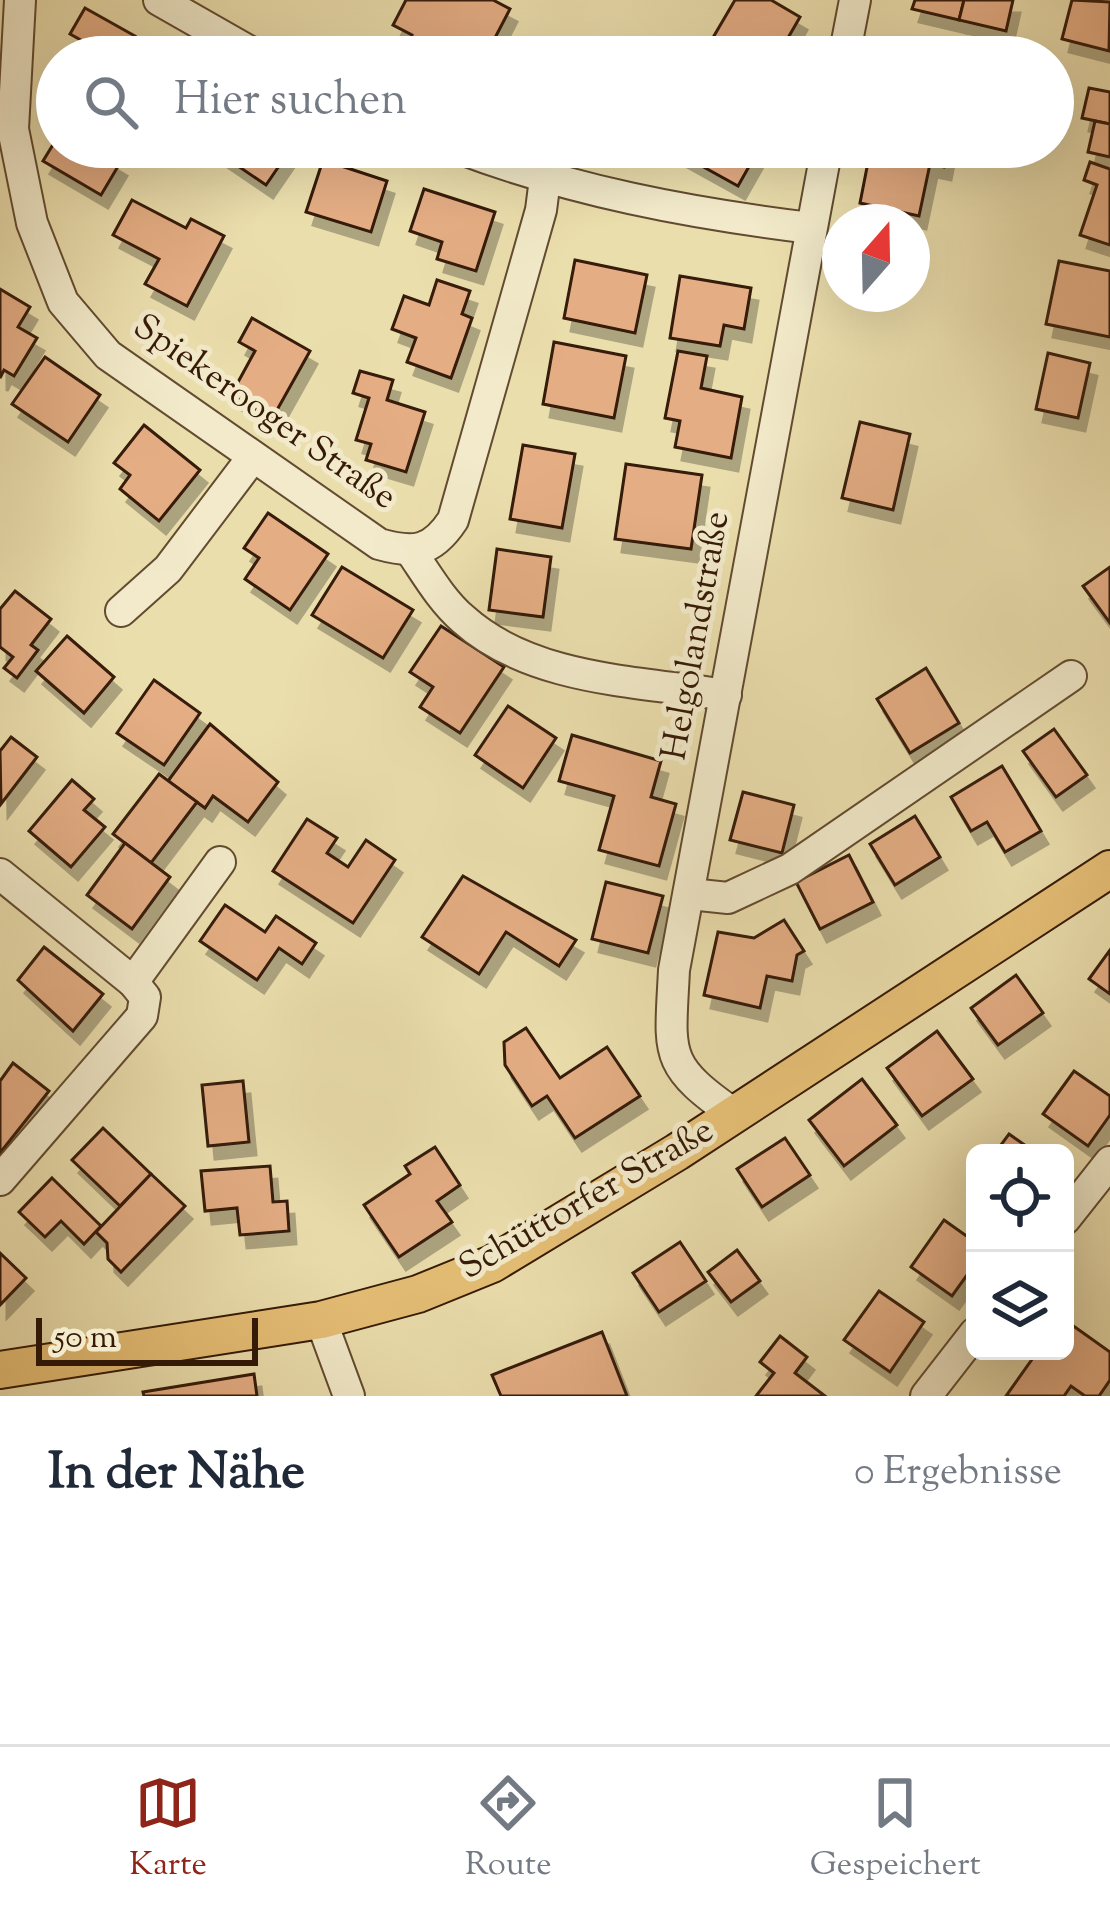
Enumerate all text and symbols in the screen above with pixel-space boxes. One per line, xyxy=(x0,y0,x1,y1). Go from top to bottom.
search box xyxy=(36,36,1074,168)
icon: search xyxy=(78,69,144,135)
text: Hier suchen xyxy=(174,70,407,135)
north arrow xyxy=(822,204,930,312)
street label: Spiekerooger Straße xyxy=(121,302,407,524)
street label: Helgolandstraße xyxy=(650,507,744,765)
street label: Schüttorfer Straße xyxy=(450,1106,724,1294)
map controls xyxy=(966,1144,1074,1360)
button: locate xyxy=(966,1144,1074,1252)
button: layers xyxy=(966,1252,1074,1360)
scale bar xyxy=(36,1312,258,1365)
text: 50 m xyxy=(54,1315,117,1363)
text: In der Nähe xyxy=(48,1438,305,1511)
text: 0 Ergebnisse xyxy=(854,1446,1062,1502)
tab: Karte xyxy=(129,1770,207,1890)
tab: Route xyxy=(465,1770,552,1890)
tab: Gespeichert xyxy=(810,1770,981,1890)

